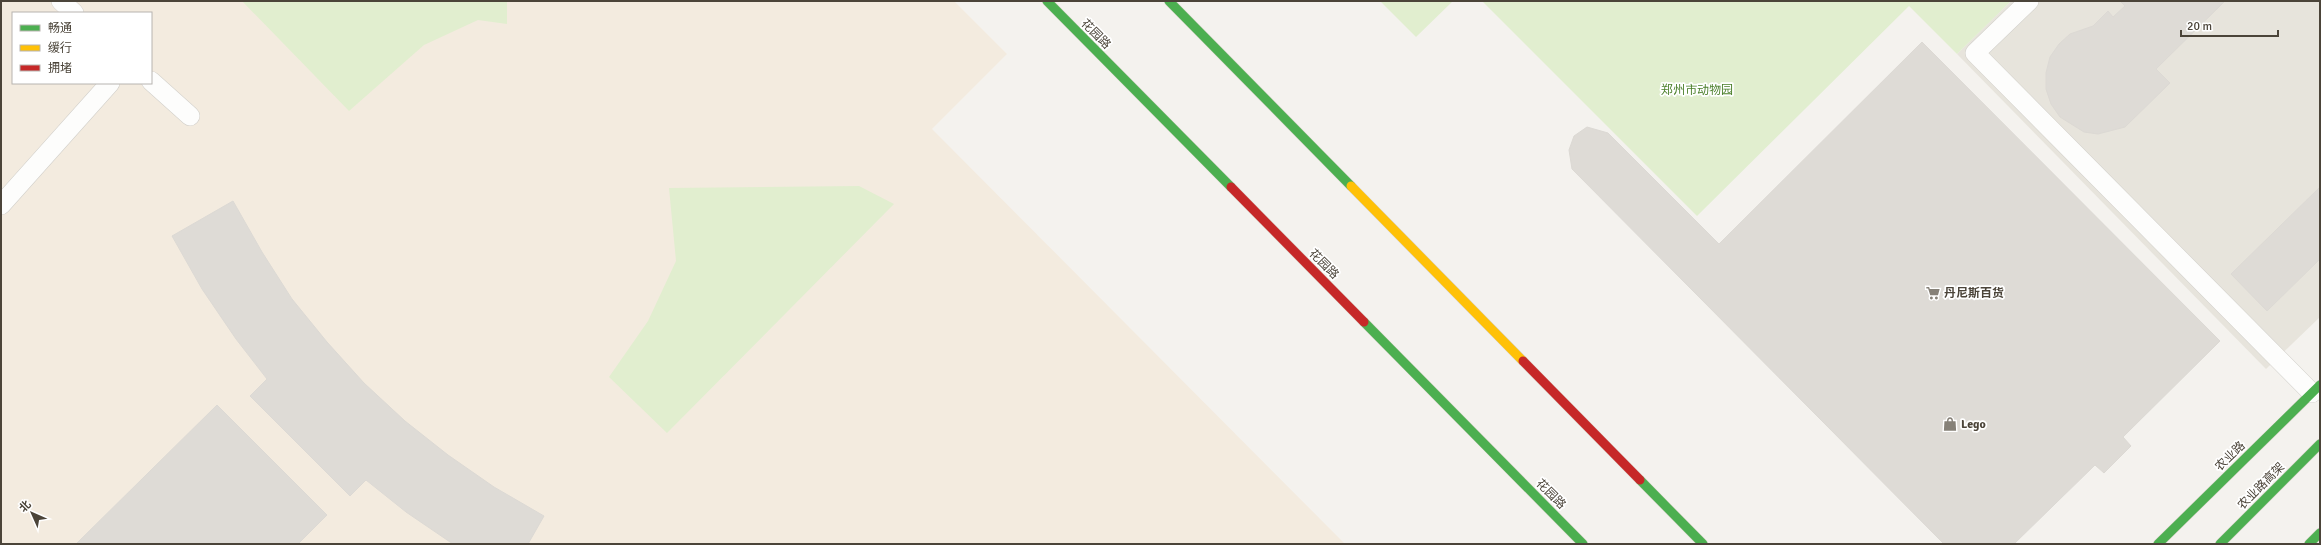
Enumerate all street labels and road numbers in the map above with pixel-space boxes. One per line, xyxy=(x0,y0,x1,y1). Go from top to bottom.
street label: 花园路 xyxy=(1078,16,1114,52)
street label: 花园路 xyxy=(1306,246,1342,282)
street label: 农业路 xyxy=(2212,438,2249,474)
street label: 农业路高架 xyxy=(2235,460,2288,513)
street label: 花园路 xyxy=(1533,476,1569,512)

